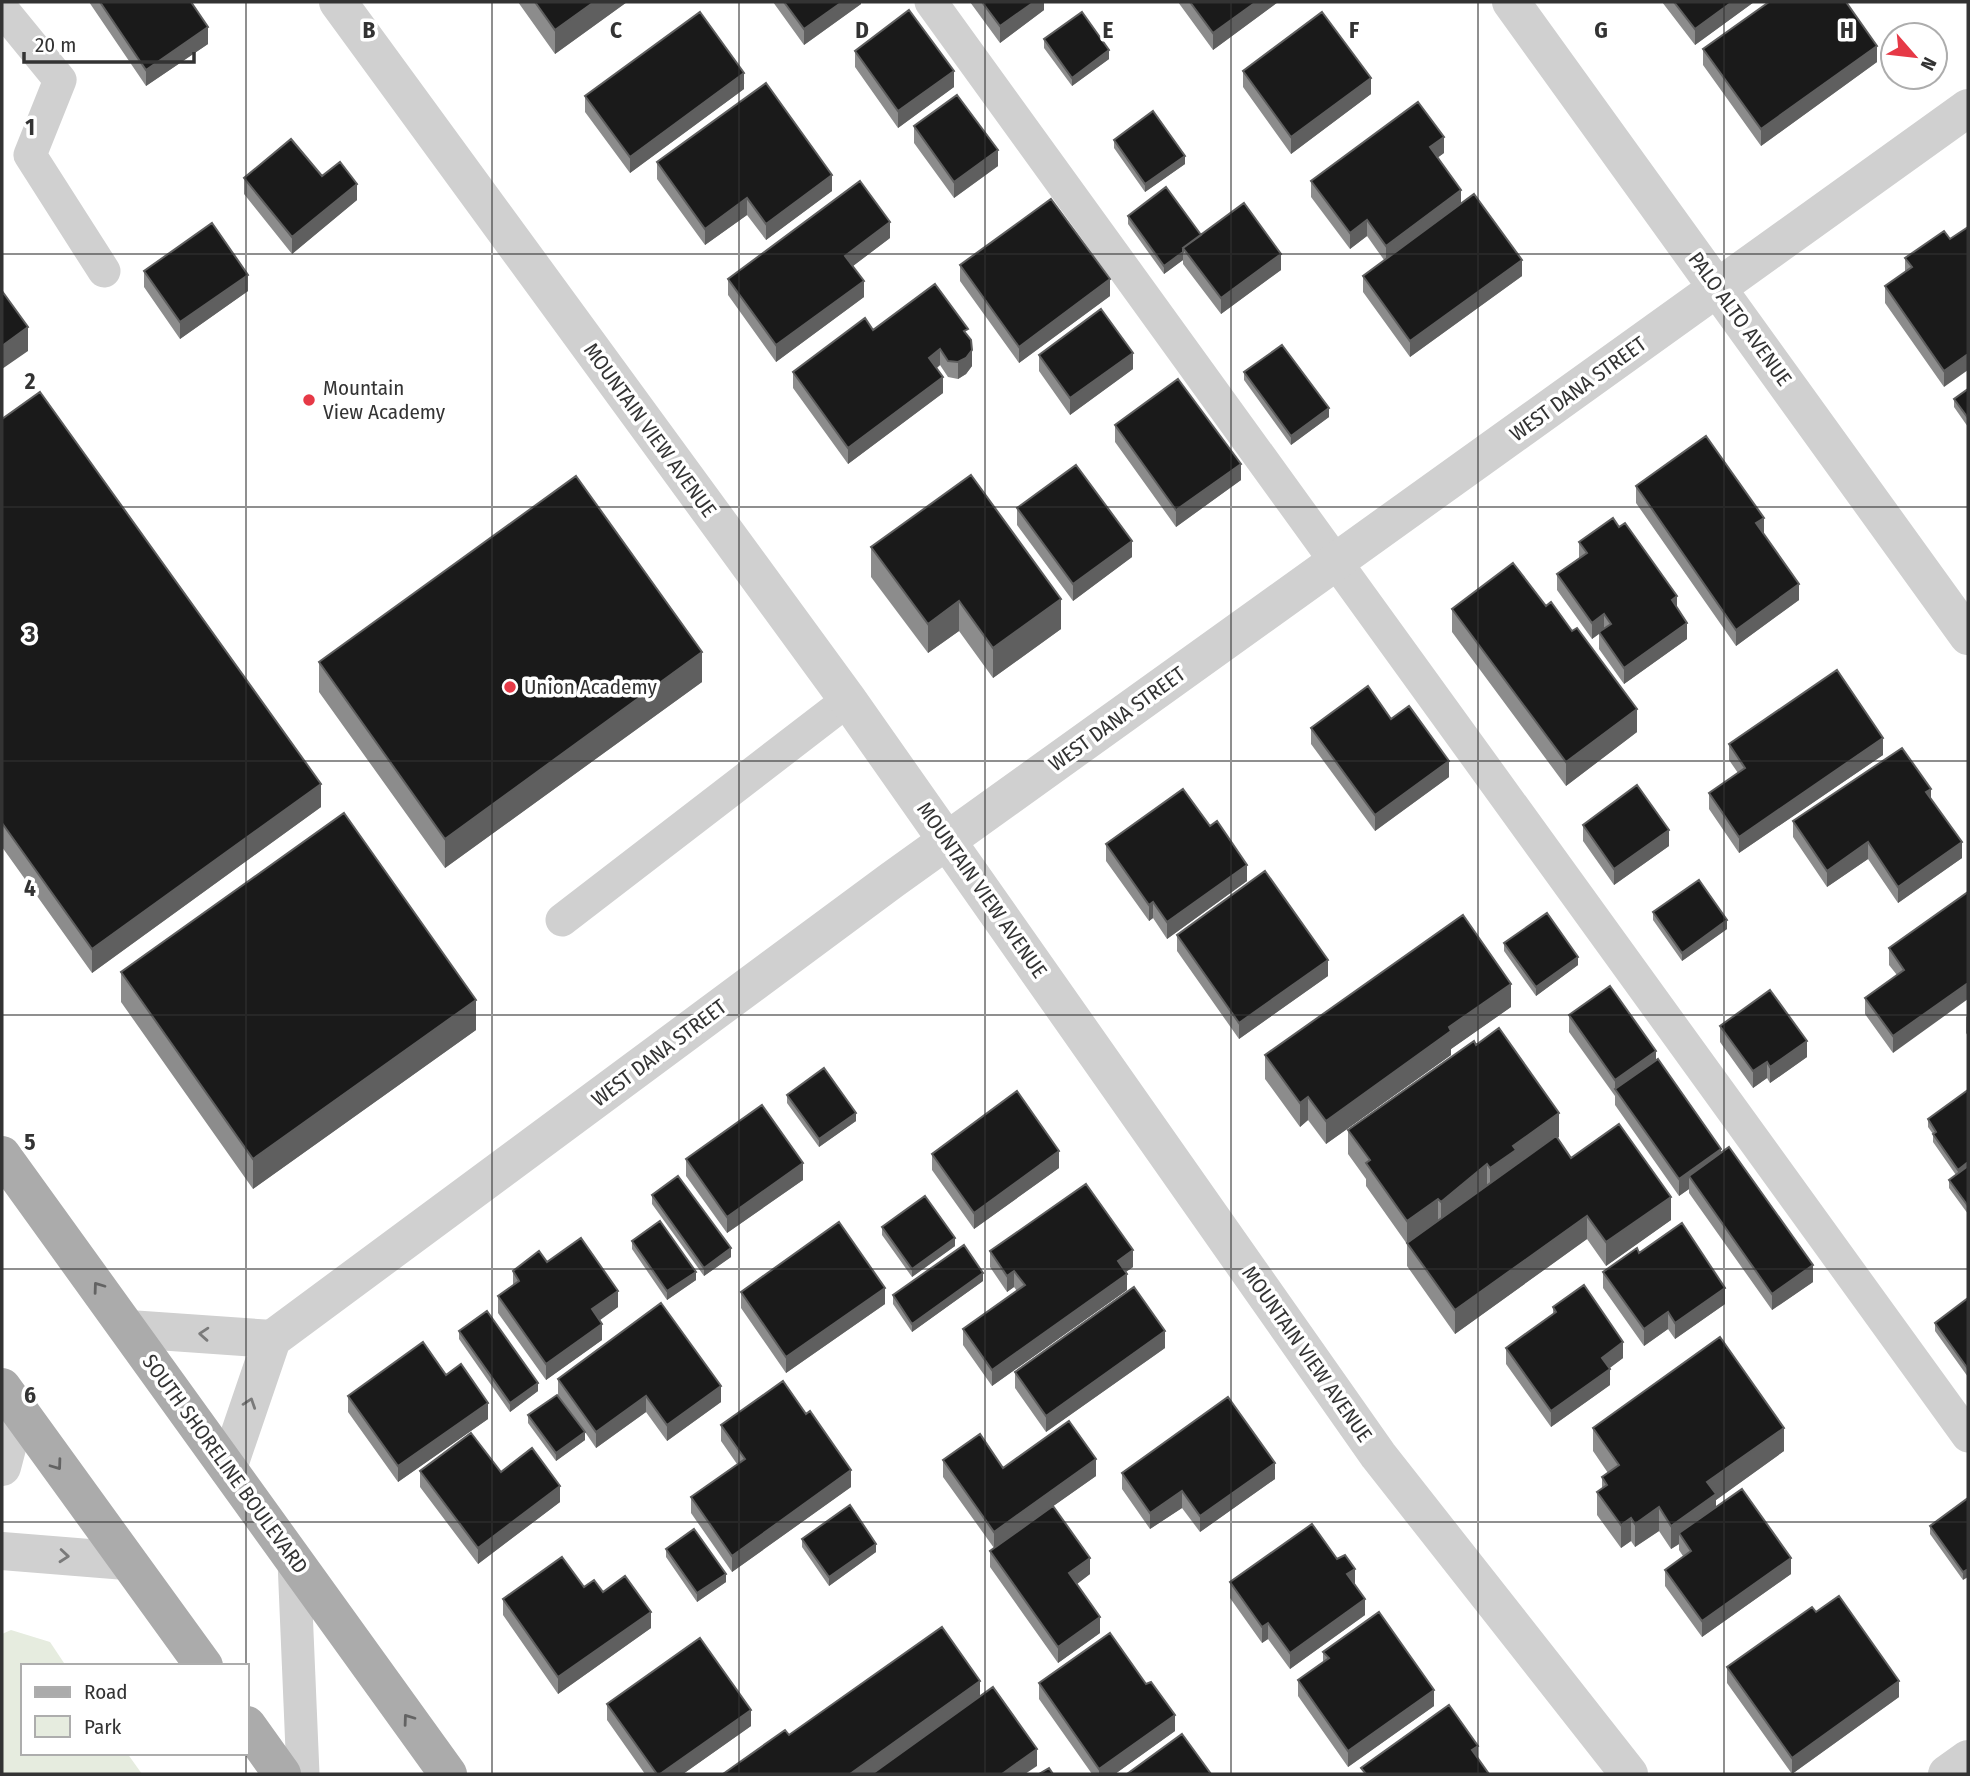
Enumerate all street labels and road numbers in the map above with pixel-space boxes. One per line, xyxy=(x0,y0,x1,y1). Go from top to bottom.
street label: PALO ALTO AVENUE xyxy=(1683,247,1797,391)
street label: WEST DANA STREET xyxy=(1505,331,1652,447)
street label: MOUNTAIN VIEW AVENUE xyxy=(578,338,722,522)
street label: WEST DANA STREET xyxy=(1044,661,1191,777)
street label: MOUNTAIN VIEW AVENUE xyxy=(911,797,1053,983)
street label: WEST DANA STREET xyxy=(586,994,732,1112)
street label: MOUNTAIN VIEW AVENUE xyxy=(1236,1261,1378,1447)
street label: SOUTH SHORELINE BOULEVARD xyxy=(137,1349,313,1579)

